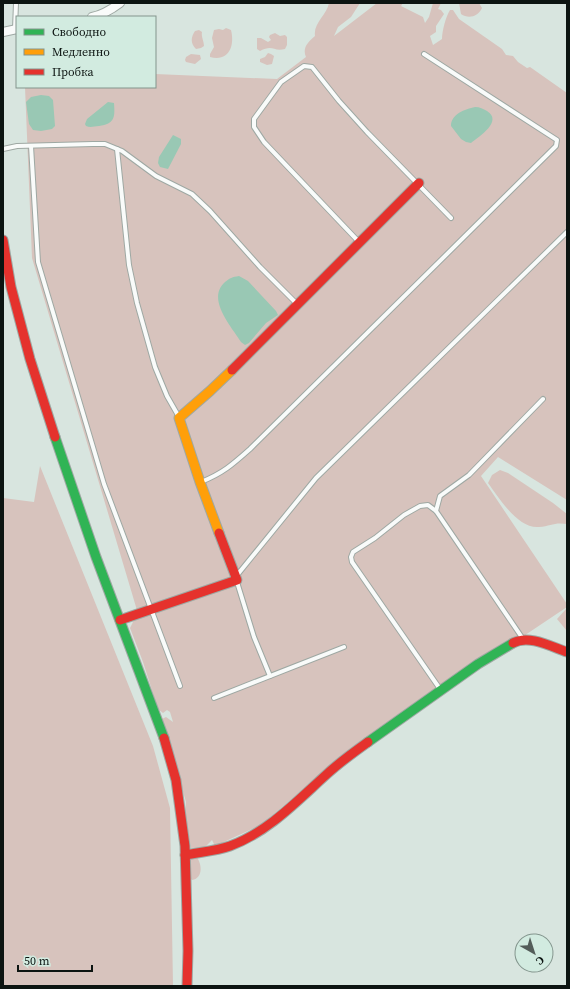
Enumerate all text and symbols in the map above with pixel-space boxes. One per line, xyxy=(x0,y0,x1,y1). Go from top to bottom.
legend xyxy=(16,16,156,88)
text: Свободно xyxy=(52,24,107,40)
text: Медленно xyxy=(52,44,110,60)
text: Пробка xyxy=(52,64,95,80)
north arrow xyxy=(514,933,554,973)
scale bar xyxy=(18,947,92,973)
text: С xyxy=(532,952,547,968)
text: 50 m xyxy=(24,953,50,969)

